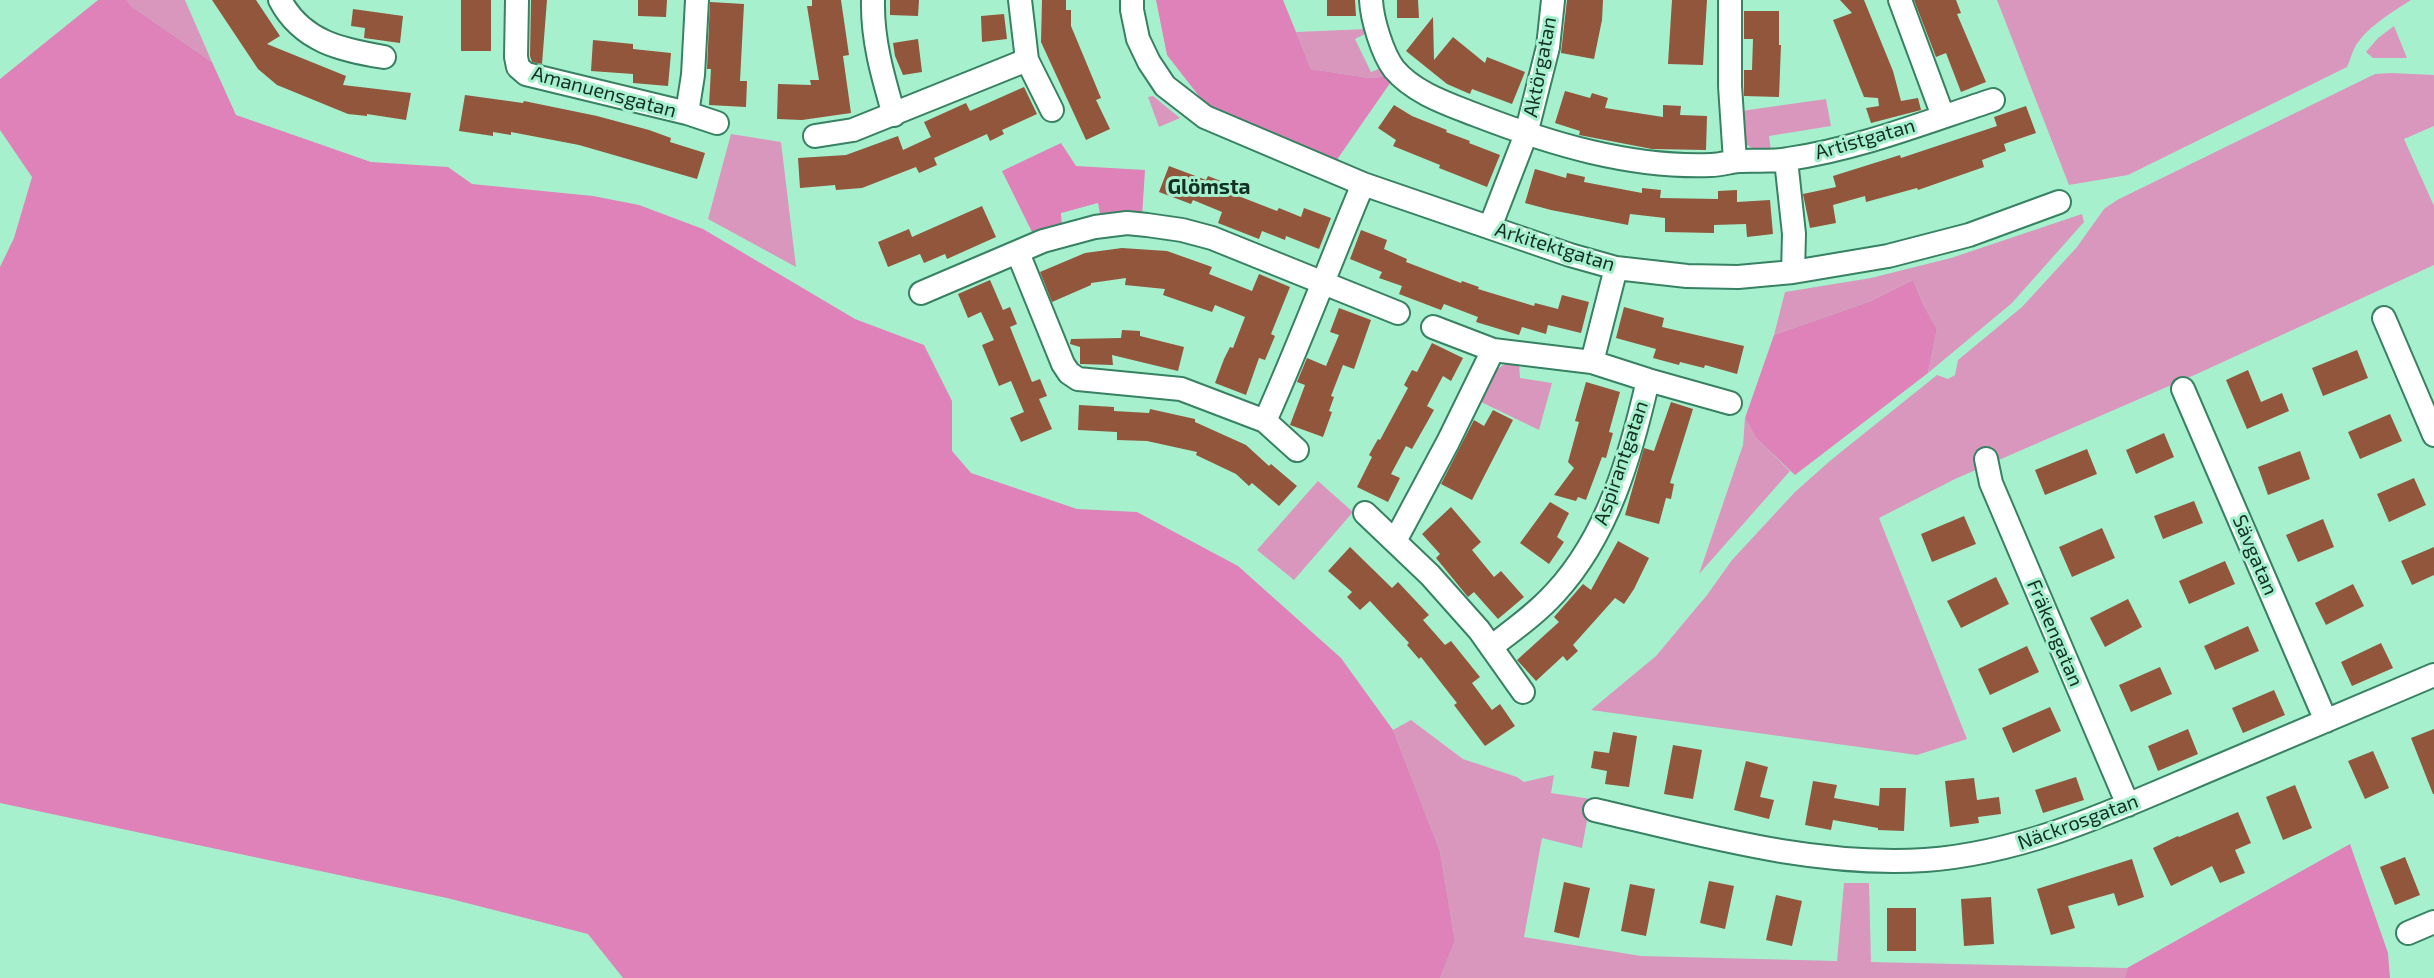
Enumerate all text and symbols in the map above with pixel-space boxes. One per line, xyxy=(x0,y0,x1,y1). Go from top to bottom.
street label: Aktörgatan xyxy=(1519,15,1561,119)
street label: Amanuensgatan xyxy=(529,61,679,123)
street label: Artistgatan xyxy=(1812,113,1918,165)
district label: Glömsta xyxy=(1167,174,1251,200)
street label: Arkitektgatan xyxy=(1492,217,1618,277)
street label: Aspirantgatan xyxy=(1589,398,1653,528)
street label: Sävgatan xyxy=(2227,511,2283,599)
street label: Fräkengatan xyxy=(2022,576,2088,690)
street label: Näckrosgatan xyxy=(2014,789,2142,855)

